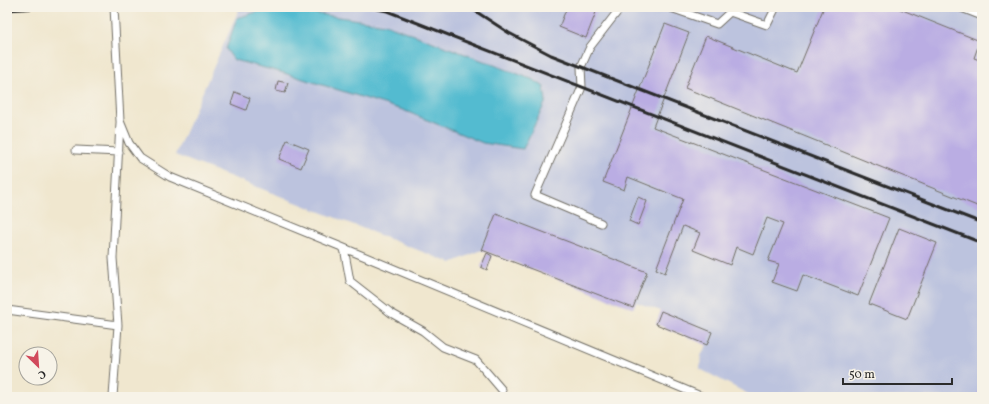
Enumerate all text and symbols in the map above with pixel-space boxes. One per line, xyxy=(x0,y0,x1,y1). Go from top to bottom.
north arrow xyxy=(18,346,58,386)
scale bar xyxy=(843,360,952,386)
text: С xyxy=(35,365,48,382)
text: 50 m xyxy=(849,367,875,383)

